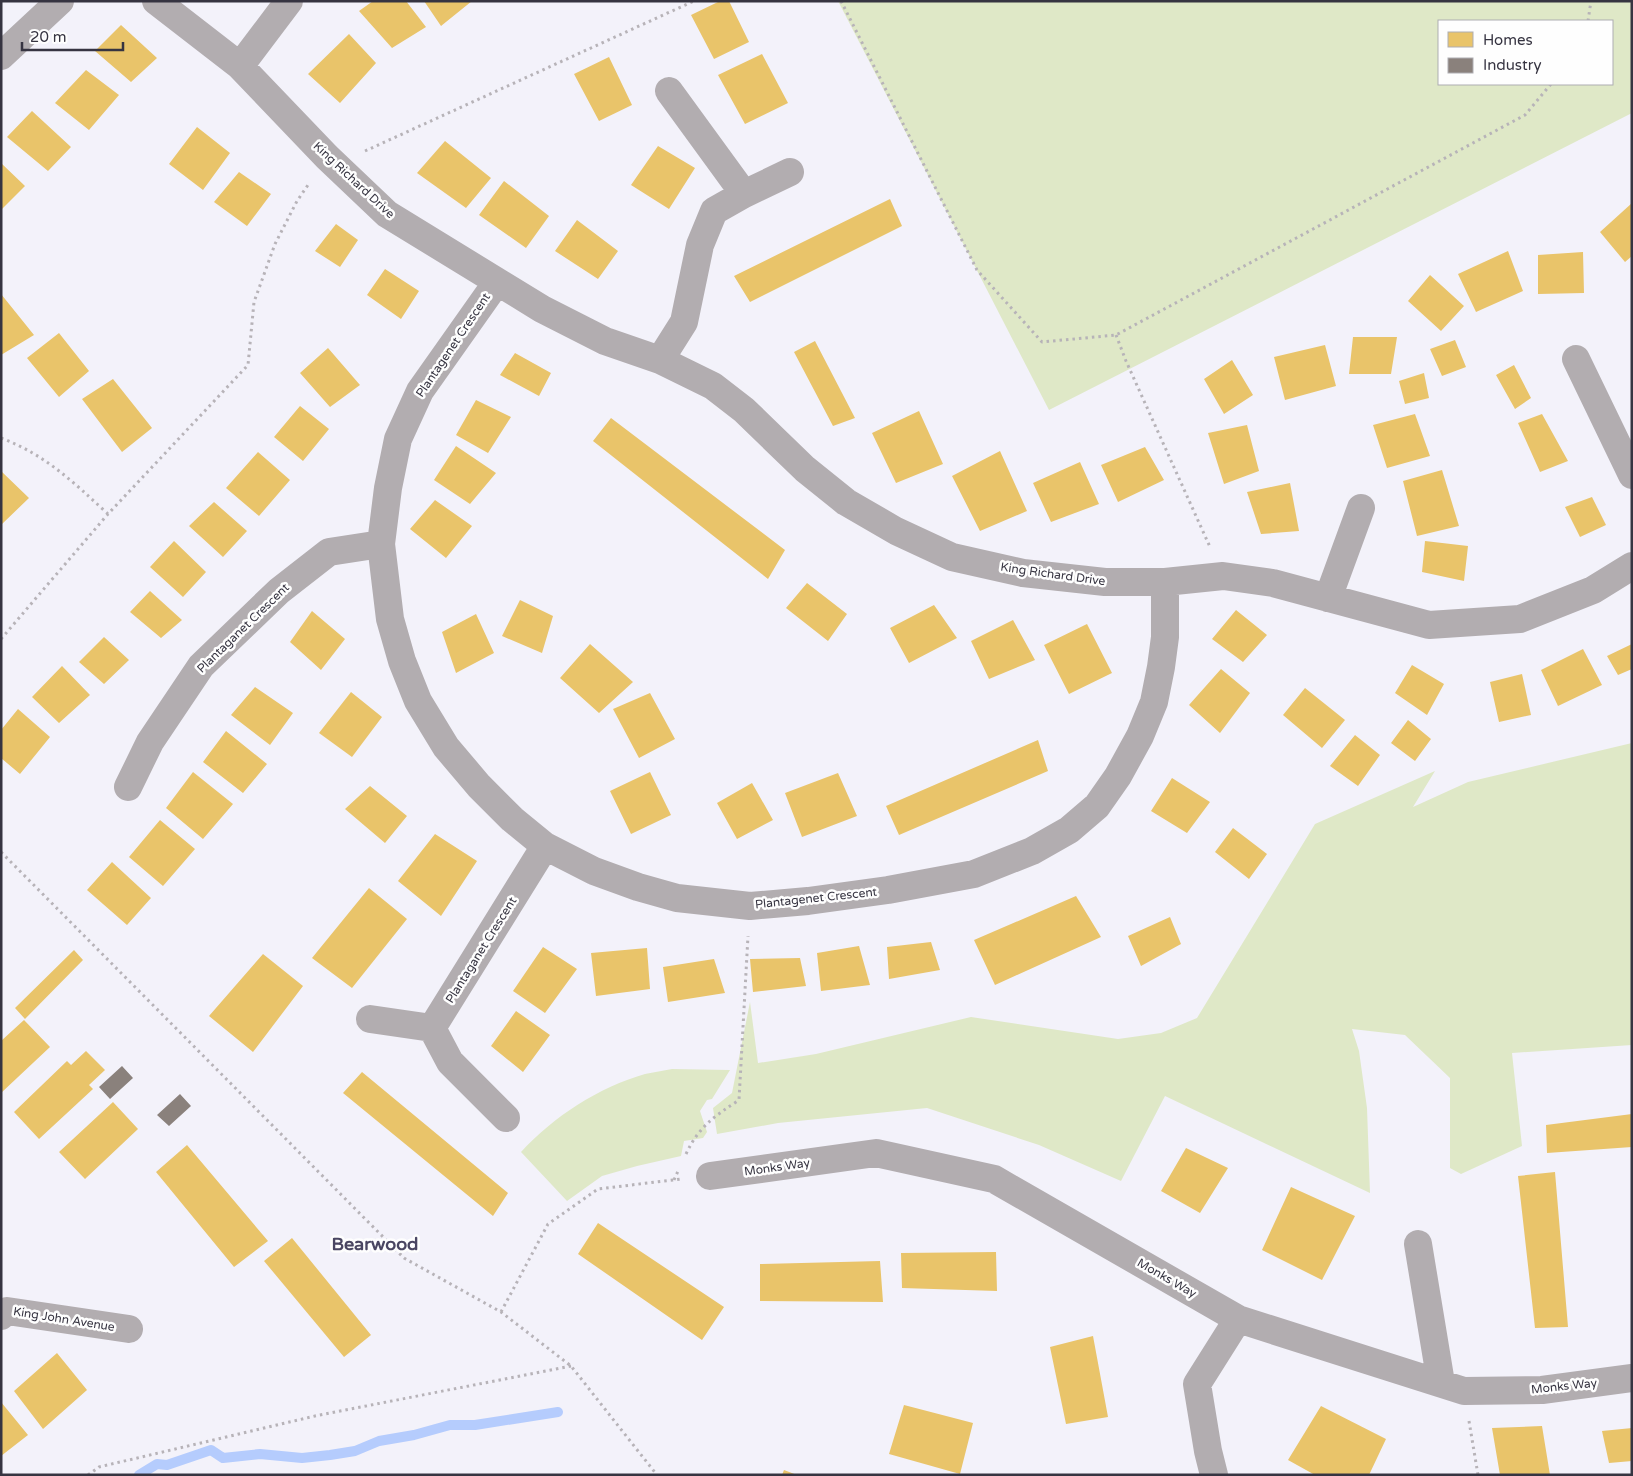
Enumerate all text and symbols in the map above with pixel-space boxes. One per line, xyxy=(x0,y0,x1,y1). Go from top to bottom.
scale bar xyxy=(22,20,124,52)
legend xyxy=(1438,20,1613,85)
text: 20 m xyxy=(30,28,67,46)
text: Homes xyxy=(1483,31,1533,49)
text: Industry xyxy=(1483,56,1542,74)
street label: King Richard Drive xyxy=(311,139,398,221)
street label: Plantagenet Crescent xyxy=(413,290,493,400)
street label: King Richard Drive xyxy=(1000,560,1106,588)
street label: Plantaganet Crescent xyxy=(194,580,292,676)
street label: Plantagenet Crescent xyxy=(754,885,878,911)
street label: Plantaganet Crescent xyxy=(443,894,520,1006)
street label: Monks Way xyxy=(743,1155,811,1179)
district label: Bearwood xyxy=(332,1233,418,1255)
street label: Monks Way xyxy=(1135,1255,1200,1301)
street label: King John Avenue xyxy=(12,1304,116,1334)
street label: Monks Way xyxy=(1530,1376,1598,1396)

